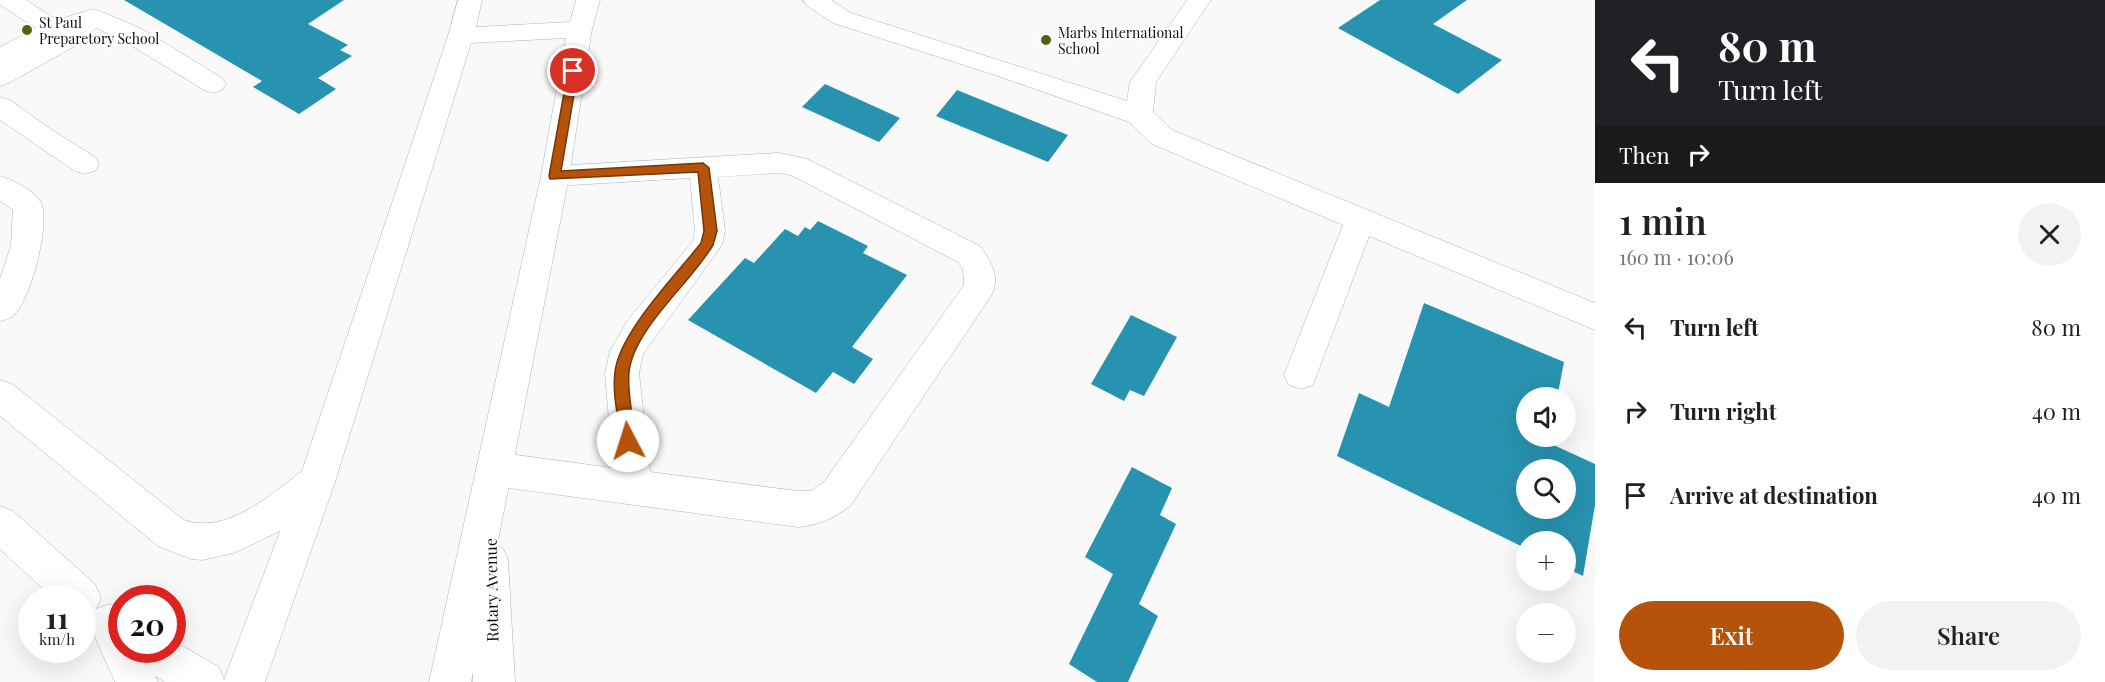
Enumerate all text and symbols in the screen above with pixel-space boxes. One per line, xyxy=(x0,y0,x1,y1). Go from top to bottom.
place label: St Paul Preparetory School xyxy=(39,13,159,48)
text: 80 m xyxy=(1718,17,1816,73)
marker: St Paul Preparetory School xyxy=(20,23,34,37)
place label: Marbs International School xyxy=(1058,23,1183,58)
icon: left xyxy=(1619,24,1697,102)
marker: Marbs International School xyxy=(1039,33,1053,47)
pin xyxy=(547,45,598,96)
icon: arrive xyxy=(556,54,589,87)
text: Turn left xyxy=(1718,71,1822,107)
icon: right xyxy=(1682,138,1715,171)
text: Then xyxy=(1619,140,1670,170)
text: 1 min xyxy=(1619,196,1707,244)
button: close xyxy=(2018,203,2081,266)
text: 160 m · 10:06 xyxy=(1619,243,1734,270)
icon: left xyxy=(1619,311,1652,344)
text: Turn left xyxy=(1670,312,1759,342)
text: 80 m xyxy=(2031,312,2081,342)
map controls xyxy=(1516,387,1576,663)
button: sound xyxy=(1516,387,1576,447)
icon: right xyxy=(1619,395,1652,428)
text: Turn right xyxy=(1670,396,1776,426)
text: 40 m xyxy=(2032,396,2081,426)
position arrow xyxy=(596,409,660,473)
button: search xyxy=(1516,459,1576,519)
icon: arrive xyxy=(1619,479,1652,512)
text: Arrive at destination xyxy=(1670,480,1878,510)
text: 40 m xyxy=(2032,480,2081,510)
button: + xyxy=(1516,531,1576,591)
street label: Rotary Avenue xyxy=(480,538,502,642)
speed limit sign: 20 xyxy=(108,585,186,663)
text: 11 xyxy=(46,597,68,637)
button: Exit xyxy=(1619,601,1844,670)
button: Share xyxy=(1856,601,2081,670)
button: − xyxy=(1516,603,1576,663)
text: km/h xyxy=(39,629,75,649)

